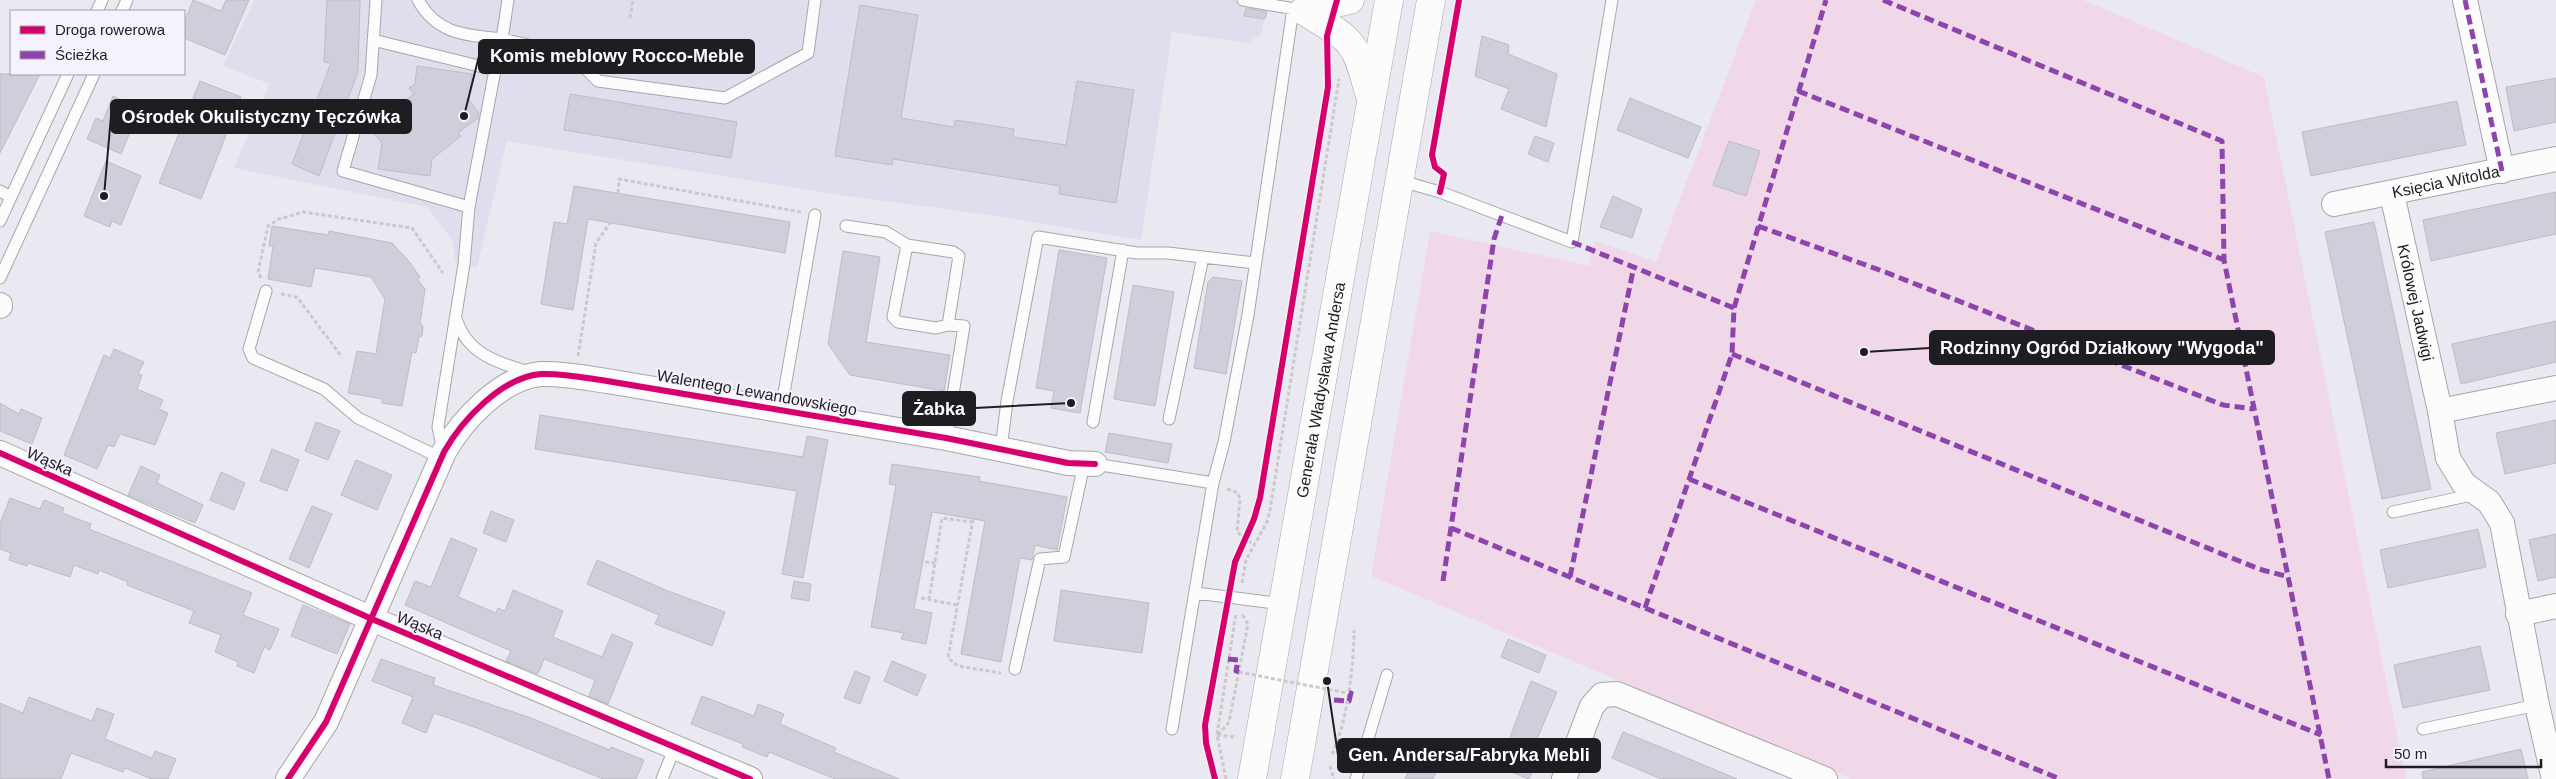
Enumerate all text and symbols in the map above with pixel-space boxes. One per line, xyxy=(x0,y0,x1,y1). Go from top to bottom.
legend xyxy=(10,10,185,75)
text: Droga rowerowa xyxy=(55,21,166,38)
callout: Komis meblowy Rocco-Meble xyxy=(479,40,754,73)
text: Ścieżka xyxy=(55,46,108,63)
text: Komis meblowy Rocco-Meble xyxy=(490,46,744,66)
callout: Ośrodek Okulistyczny Tęczówka xyxy=(111,100,411,133)
text: Ośrodek Okulistyczny Tęczówka xyxy=(121,107,402,127)
street label: Księcia Witolda xyxy=(2390,163,2501,201)
street label: Królowej Jadwigi xyxy=(2394,242,2437,363)
street label: Generała Władysława Andersa xyxy=(1294,281,1348,499)
callout: Rodzinny Ogród Działkowy "Wygoda" xyxy=(1930,331,2274,364)
text: Rodzinny Ogród Działkowy "Wygoda" xyxy=(1940,338,2264,358)
street label: Walentego Lewandowskiego xyxy=(655,366,858,419)
callout: Żabka xyxy=(903,392,975,425)
text: Żabka xyxy=(913,399,966,419)
street label: Wąska xyxy=(24,444,76,479)
street label: Wąska xyxy=(394,608,446,643)
scale bar xyxy=(2386,736,2541,768)
callout: Gen. Andersa/Fabryka Mebli xyxy=(1338,739,1600,772)
text: Gen. Andersa/Fabryka Mebli xyxy=(1348,745,1590,765)
text: 50 m xyxy=(2394,745,2427,762)

